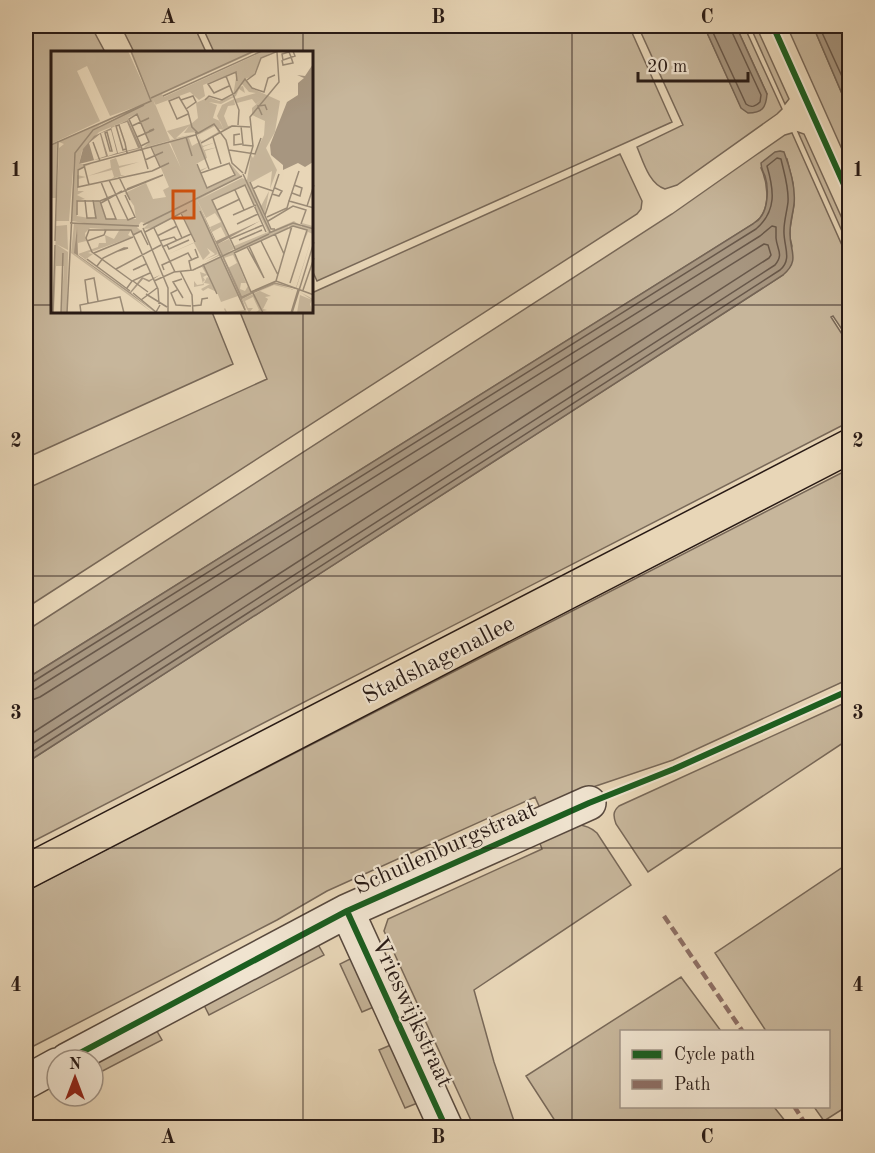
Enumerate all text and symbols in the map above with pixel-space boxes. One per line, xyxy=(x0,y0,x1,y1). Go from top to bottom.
text: A xyxy=(160,8,176,28)
text: B xyxy=(431,8,445,28)
text: C xyxy=(700,8,714,28)
scale bar xyxy=(638,45,748,83)
inset map xyxy=(51,51,314,314)
text: 20 m xyxy=(647,58,687,76)
text: 1 xyxy=(10,161,22,181)
text: 1 xyxy=(852,161,864,181)
text: 2 xyxy=(10,432,22,452)
text: 2 xyxy=(852,432,864,452)
street label: Stadshagenallee xyxy=(359,612,519,709)
text: 3 xyxy=(10,704,22,724)
text: 3 xyxy=(852,704,864,724)
street label: Schuilenburgstraat xyxy=(351,798,541,900)
street label: Vrieswijkstraat xyxy=(366,934,456,1091)
text: 4 xyxy=(10,976,22,996)
text: 4 xyxy=(852,976,864,996)
legend xyxy=(620,1030,830,1108)
text: Cycle path xyxy=(674,1046,755,1064)
north arrow xyxy=(45,1048,105,1108)
text: N xyxy=(69,1057,82,1073)
text: Path xyxy=(674,1076,711,1094)
text: A xyxy=(160,1128,176,1148)
text: B xyxy=(431,1128,445,1148)
text: C xyxy=(700,1128,714,1148)

